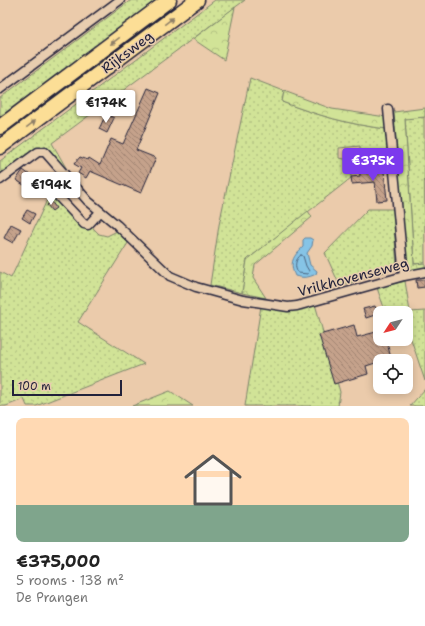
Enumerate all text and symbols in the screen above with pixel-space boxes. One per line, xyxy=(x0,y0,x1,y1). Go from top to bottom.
one-way arrow xyxy=(163,17,174,25)
street label: Rijksweg xyxy=(98,27,156,77)
one-way arrow xyxy=(110,36,121,45)
pin: €174K xyxy=(78,90,134,124)
text: €174K xyxy=(85,94,127,111)
one-way arrow xyxy=(26,120,37,128)
pin: €375K xyxy=(345,148,401,182)
text: €375K xyxy=(351,152,395,169)
pin: €194K xyxy=(23,172,79,206)
text: €194K xyxy=(30,176,72,193)
street label: Vrilkhovenseweg xyxy=(296,254,410,300)
north arrow xyxy=(373,306,413,346)
map controls xyxy=(373,306,413,394)
button: locate xyxy=(373,354,413,394)
scale bar xyxy=(12,378,122,397)
text: 100 m xyxy=(18,379,51,394)
icon: home xyxy=(177,444,249,516)
text: €375,000 xyxy=(16,550,100,572)
text: 5 rooms · 138 m² xyxy=(16,572,124,589)
text: De Prangen xyxy=(16,589,88,606)

